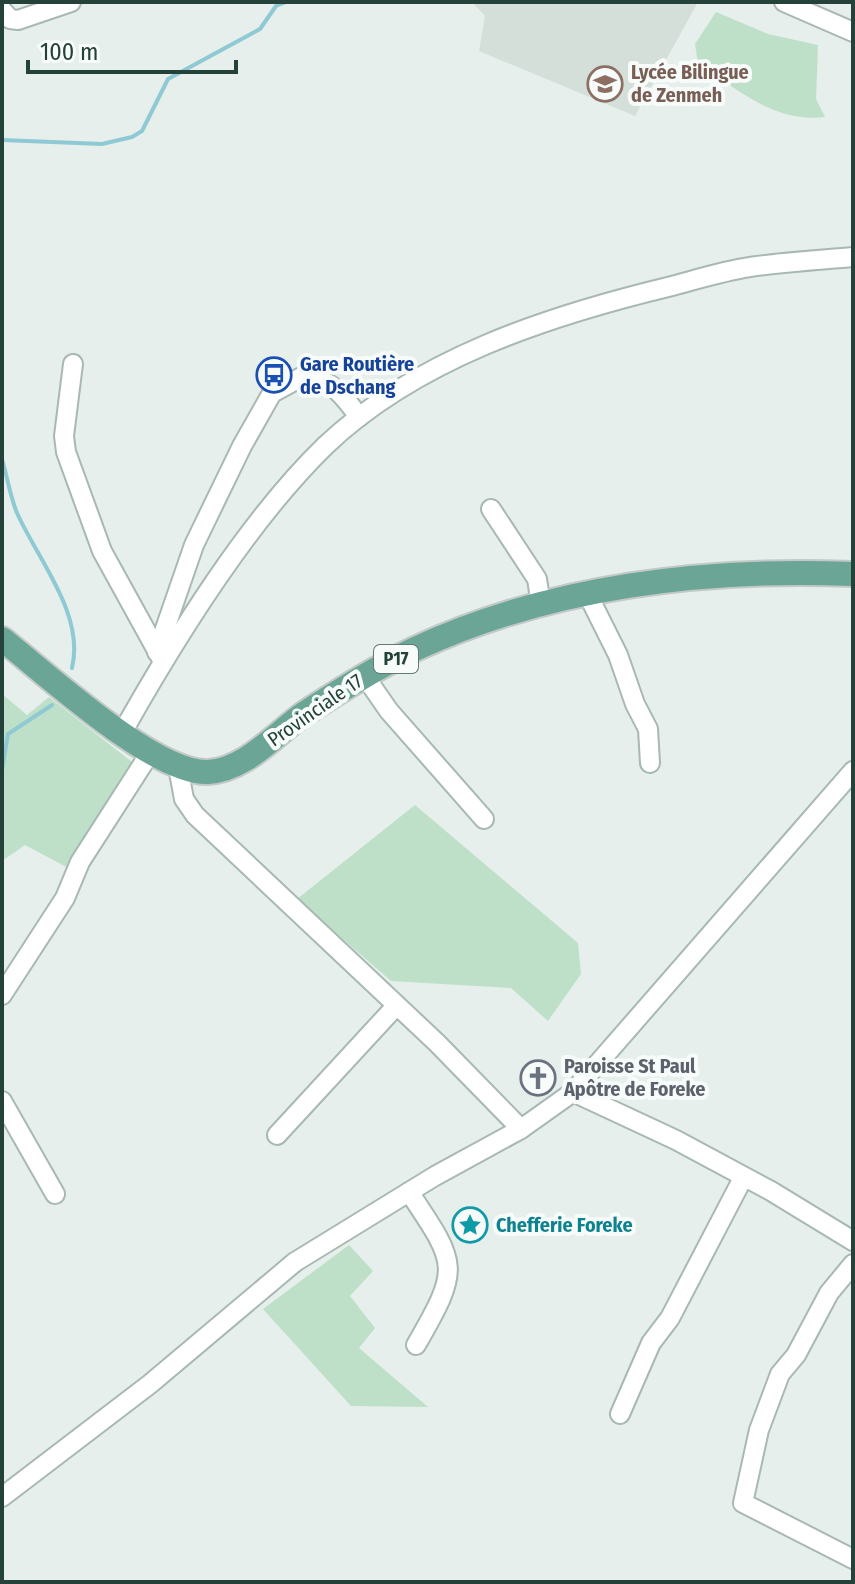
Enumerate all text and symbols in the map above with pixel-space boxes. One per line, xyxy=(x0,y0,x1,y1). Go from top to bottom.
scale bar xyxy=(28,24,236,74)
text: 100 m xyxy=(40,38,98,66)
place label: Lycée Bilingue de Zenmeh xyxy=(631,60,749,107)
school or university icon: Lycée Bilingue de Zenmeh xyxy=(586,65,624,103)
place label: Gare Routière de Dschang xyxy=(300,352,414,399)
bus stop icon: Gare Routière de Dschang xyxy=(255,356,293,394)
road number: P17 xyxy=(374,645,418,673)
street label: Provinciale 17 xyxy=(263,669,367,751)
place label: Paroisse St Paul Apôtre de Foreke xyxy=(563,1054,705,1101)
church icon: Paroisse St Paul Apôtre de Foreke xyxy=(519,1059,557,1097)
place icon: Chefferie Foreke xyxy=(451,1206,489,1244)
place label: Chefferie Foreke xyxy=(496,1213,633,1237)

